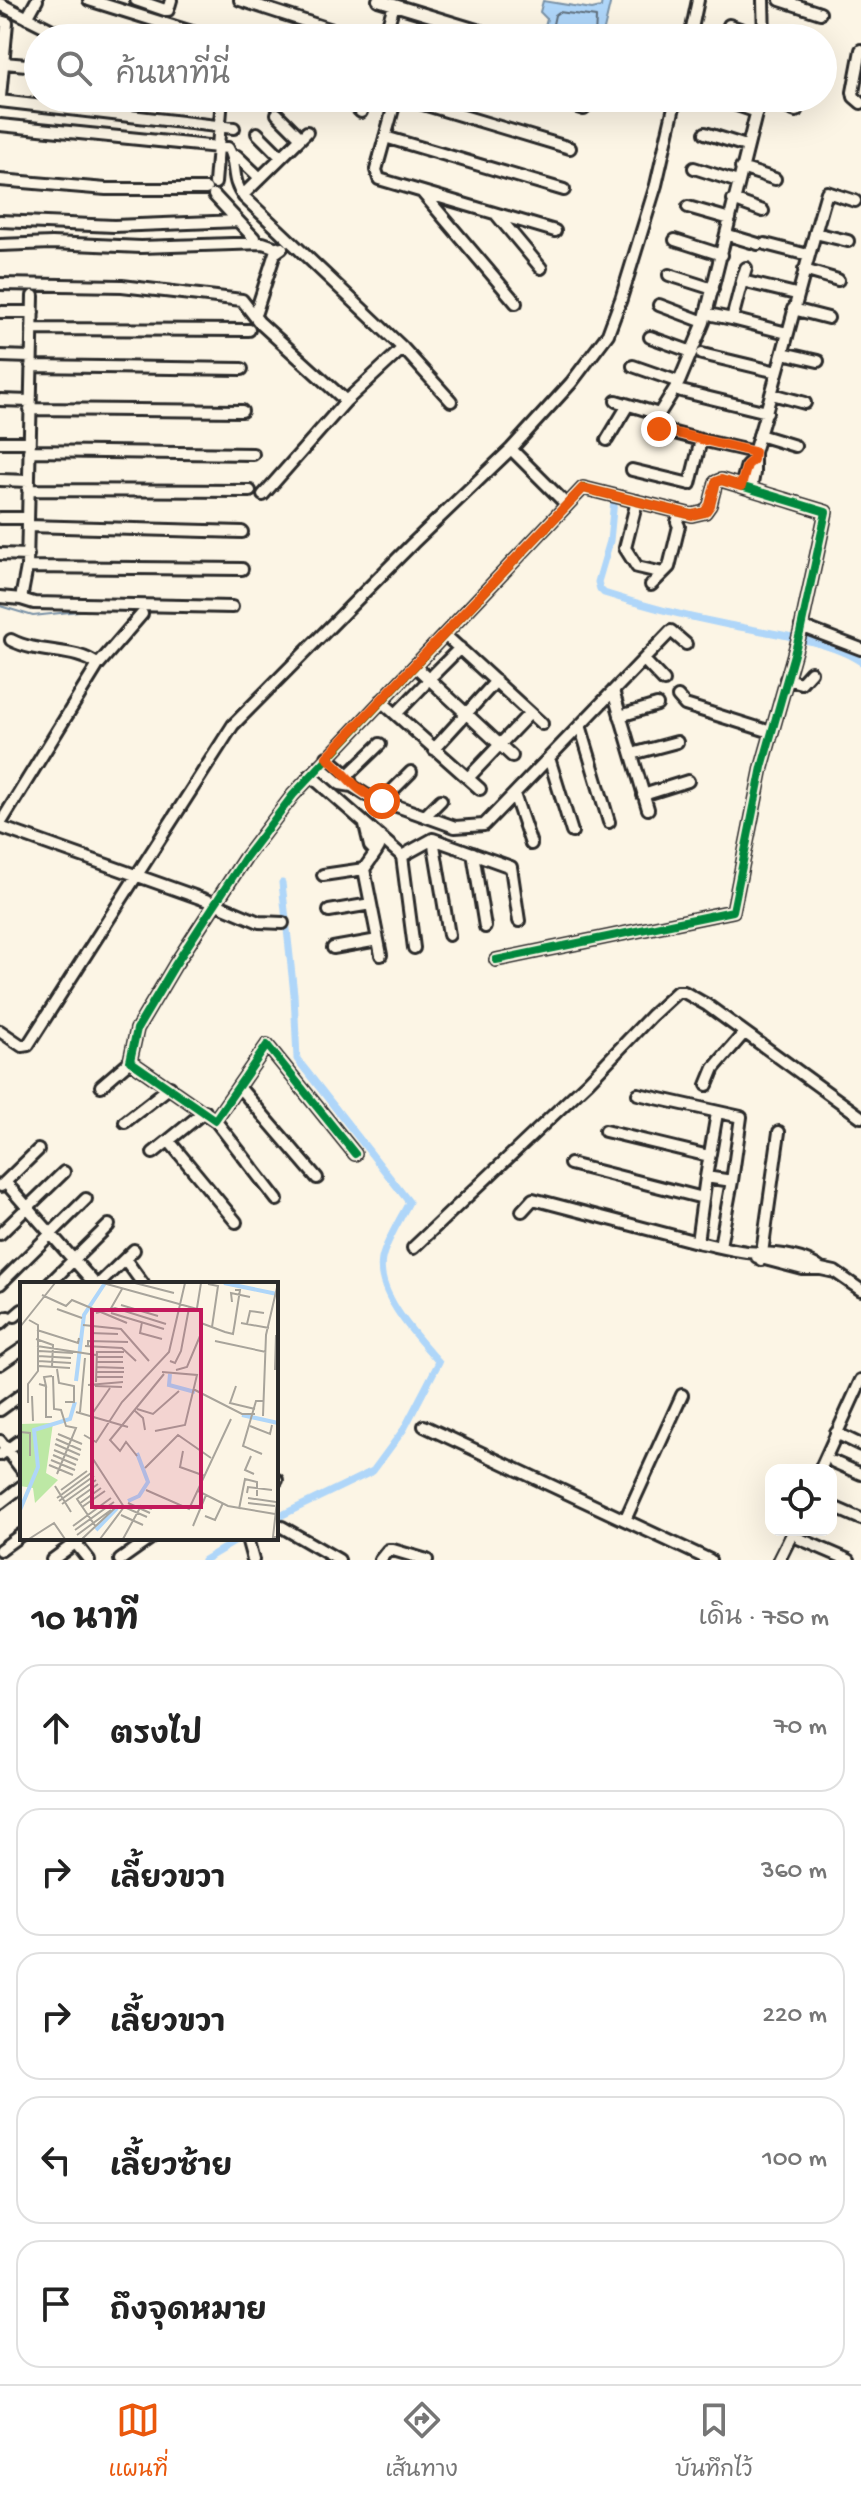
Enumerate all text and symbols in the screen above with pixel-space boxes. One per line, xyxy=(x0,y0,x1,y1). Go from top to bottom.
search box xyxy=(24,24,837,112)
icon: search xyxy=(52,46,96,90)
text: ค้นหาที่นี่ xyxy=(116,60,230,95)
route end xyxy=(641,411,677,447)
route start xyxy=(364,783,400,819)
inset map xyxy=(20,1282,278,1540)
map controls xyxy=(765,1464,837,1536)
button: locate xyxy=(765,1464,837,1536)
text: 10 นาที xyxy=(32,1602,139,1642)
text: เดิน · 750 m xyxy=(698,1604,829,1635)
icon: ahead xyxy=(34,1706,78,1750)
text: 70 m xyxy=(774,1713,827,1744)
text: ตรงไป xyxy=(110,1720,202,1755)
icon: right xyxy=(34,1850,78,1894)
text: 360 m xyxy=(761,1857,827,1888)
text: เลี้ยวขวา xyxy=(110,1864,225,1899)
icon: right xyxy=(34,1994,78,2038)
text: 220 m xyxy=(762,2001,827,2032)
text: เลี้ยวขวา xyxy=(110,2008,225,2043)
icon: left xyxy=(34,2138,78,2182)
text: 100 m xyxy=(762,2145,827,2176)
text: เลี้ยวซ้าย xyxy=(110,2152,232,2187)
icon: arrive xyxy=(34,2282,78,2326)
text: ถึงจุดหมาย xyxy=(110,2296,267,2331)
tab: แผนที่ xyxy=(109,2398,168,2485)
tab: เส้นทาง xyxy=(385,2398,458,2485)
tab: บันทึกไว้ xyxy=(675,2398,752,2485)

